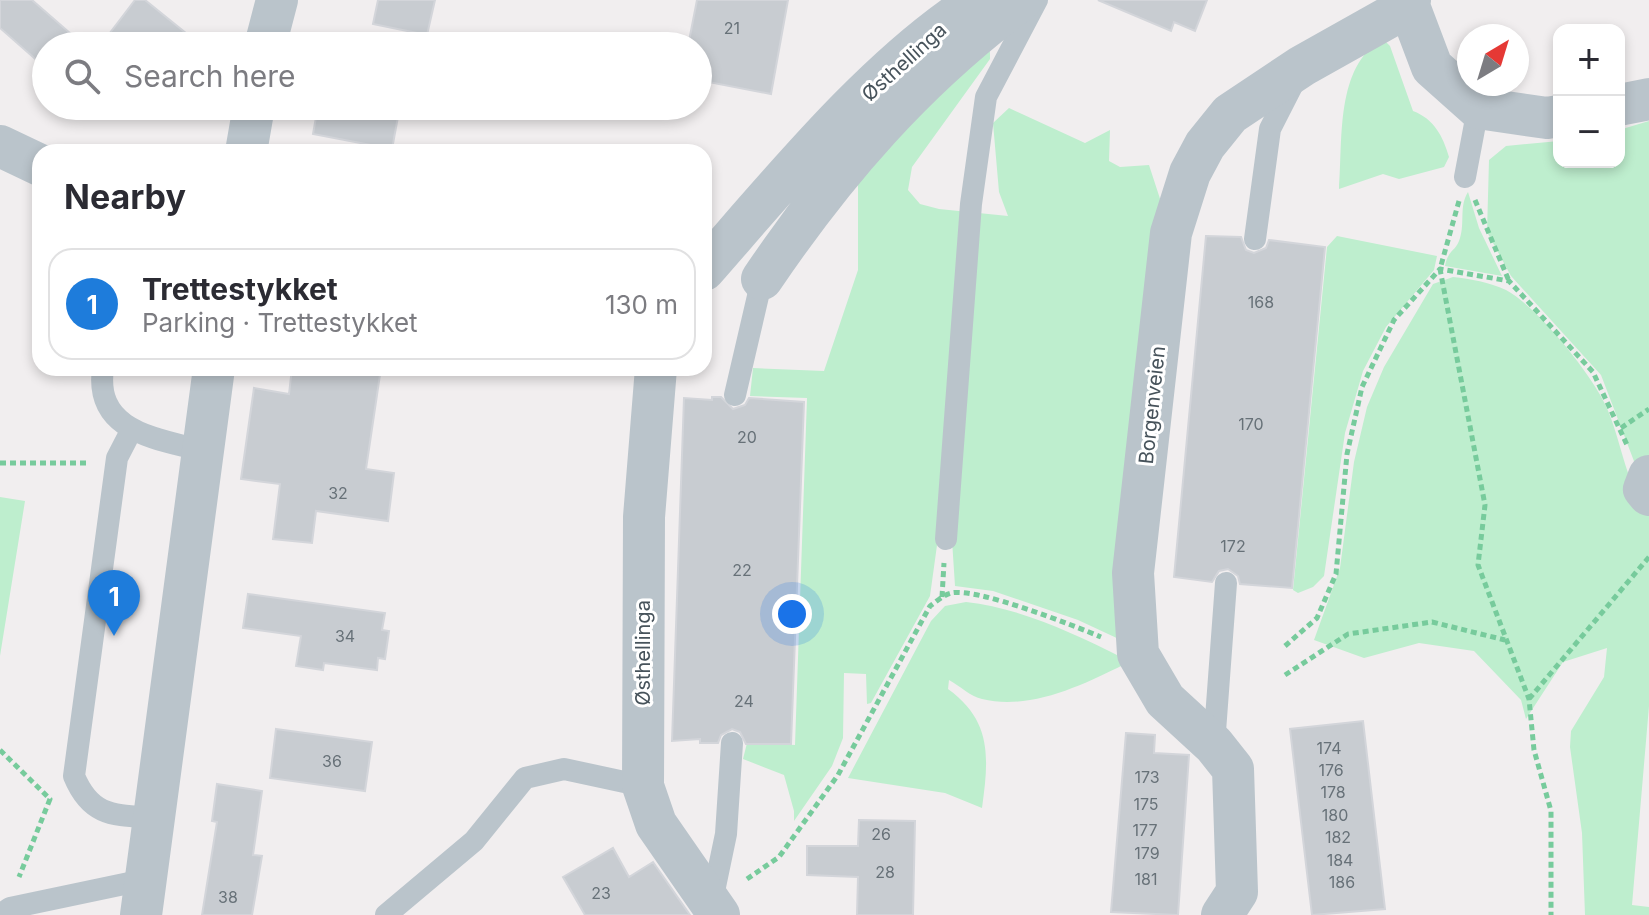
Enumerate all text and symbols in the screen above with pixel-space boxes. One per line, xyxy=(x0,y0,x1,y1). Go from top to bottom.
house number: 21 xyxy=(724,18,740,38)
street label: Østhellinga xyxy=(857,18,951,106)
north arrow xyxy=(1457,24,1529,96)
map controls xyxy=(1553,24,1625,168)
button: + xyxy=(1553,24,1625,96)
search box xyxy=(32,32,712,120)
icon: search xyxy=(60,54,104,98)
text: Search here xyxy=(124,58,296,94)
button: − xyxy=(1553,96,1625,168)
text: Nearby xyxy=(64,176,186,217)
text: Trettestykket xyxy=(142,271,338,307)
text: 1 xyxy=(86,289,98,320)
text: 130 m xyxy=(605,289,678,320)
house number: 168 xyxy=(1248,292,1274,312)
text: Parking · Trettestykket xyxy=(142,307,418,338)
street label: Borgenveien xyxy=(1134,345,1170,465)
house number: 170 xyxy=(1238,414,1264,434)
house number: 20 xyxy=(737,427,757,447)
house number: 32 xyxy=(328,483,348,503)
house number: 172 xyxy=(1220,536,1246,556)
house number: 22 xyxy=(732,560,752,580)
pin: 1 xyxy=(88,570,140,636)
your location xyxy=(772,594,812,634)
street label: Østhellinga xyxy=(631,600,655,706)
house number: 34 xyxy=(335,626,355,646)
house number: 24 xyxy=(734,691,754,711)
house number: 174 xyxy=(1317,738,1341,758)
house number: 36 xyxy=(322,751,342,771)
house number: 176 xyxy=(1318,760,1344,780)
house number: 173 xyxy=(1134,767,1160,787)
house number: 178 xyxy=(1320,782,1346,802)
house number: 175 xyxy=(1133,794,1159,814)
house number: 180 xyxy=(1322,805,1348,825)
house number: 177 xyxy=(1133,820,1157,840)
house number: 26 xyxy=(871,824,891,844)
house number: 182 xyxy=(1325,827,1351,847)
house number: 179 xyxy=(1134,843,1160,863)
house number: 184 xyxy=(1327,850,1353,870)
house number: 28 xyxy=(875,862,895,882)
house number: 181 xyxy=(1135,869,1157,889)
house number: 186 xyxy=(1329,872,1355,892)
house number: 23 xyxy=(591,883,611,903)
house number: 38 xyxy=(218,887,238,907)

